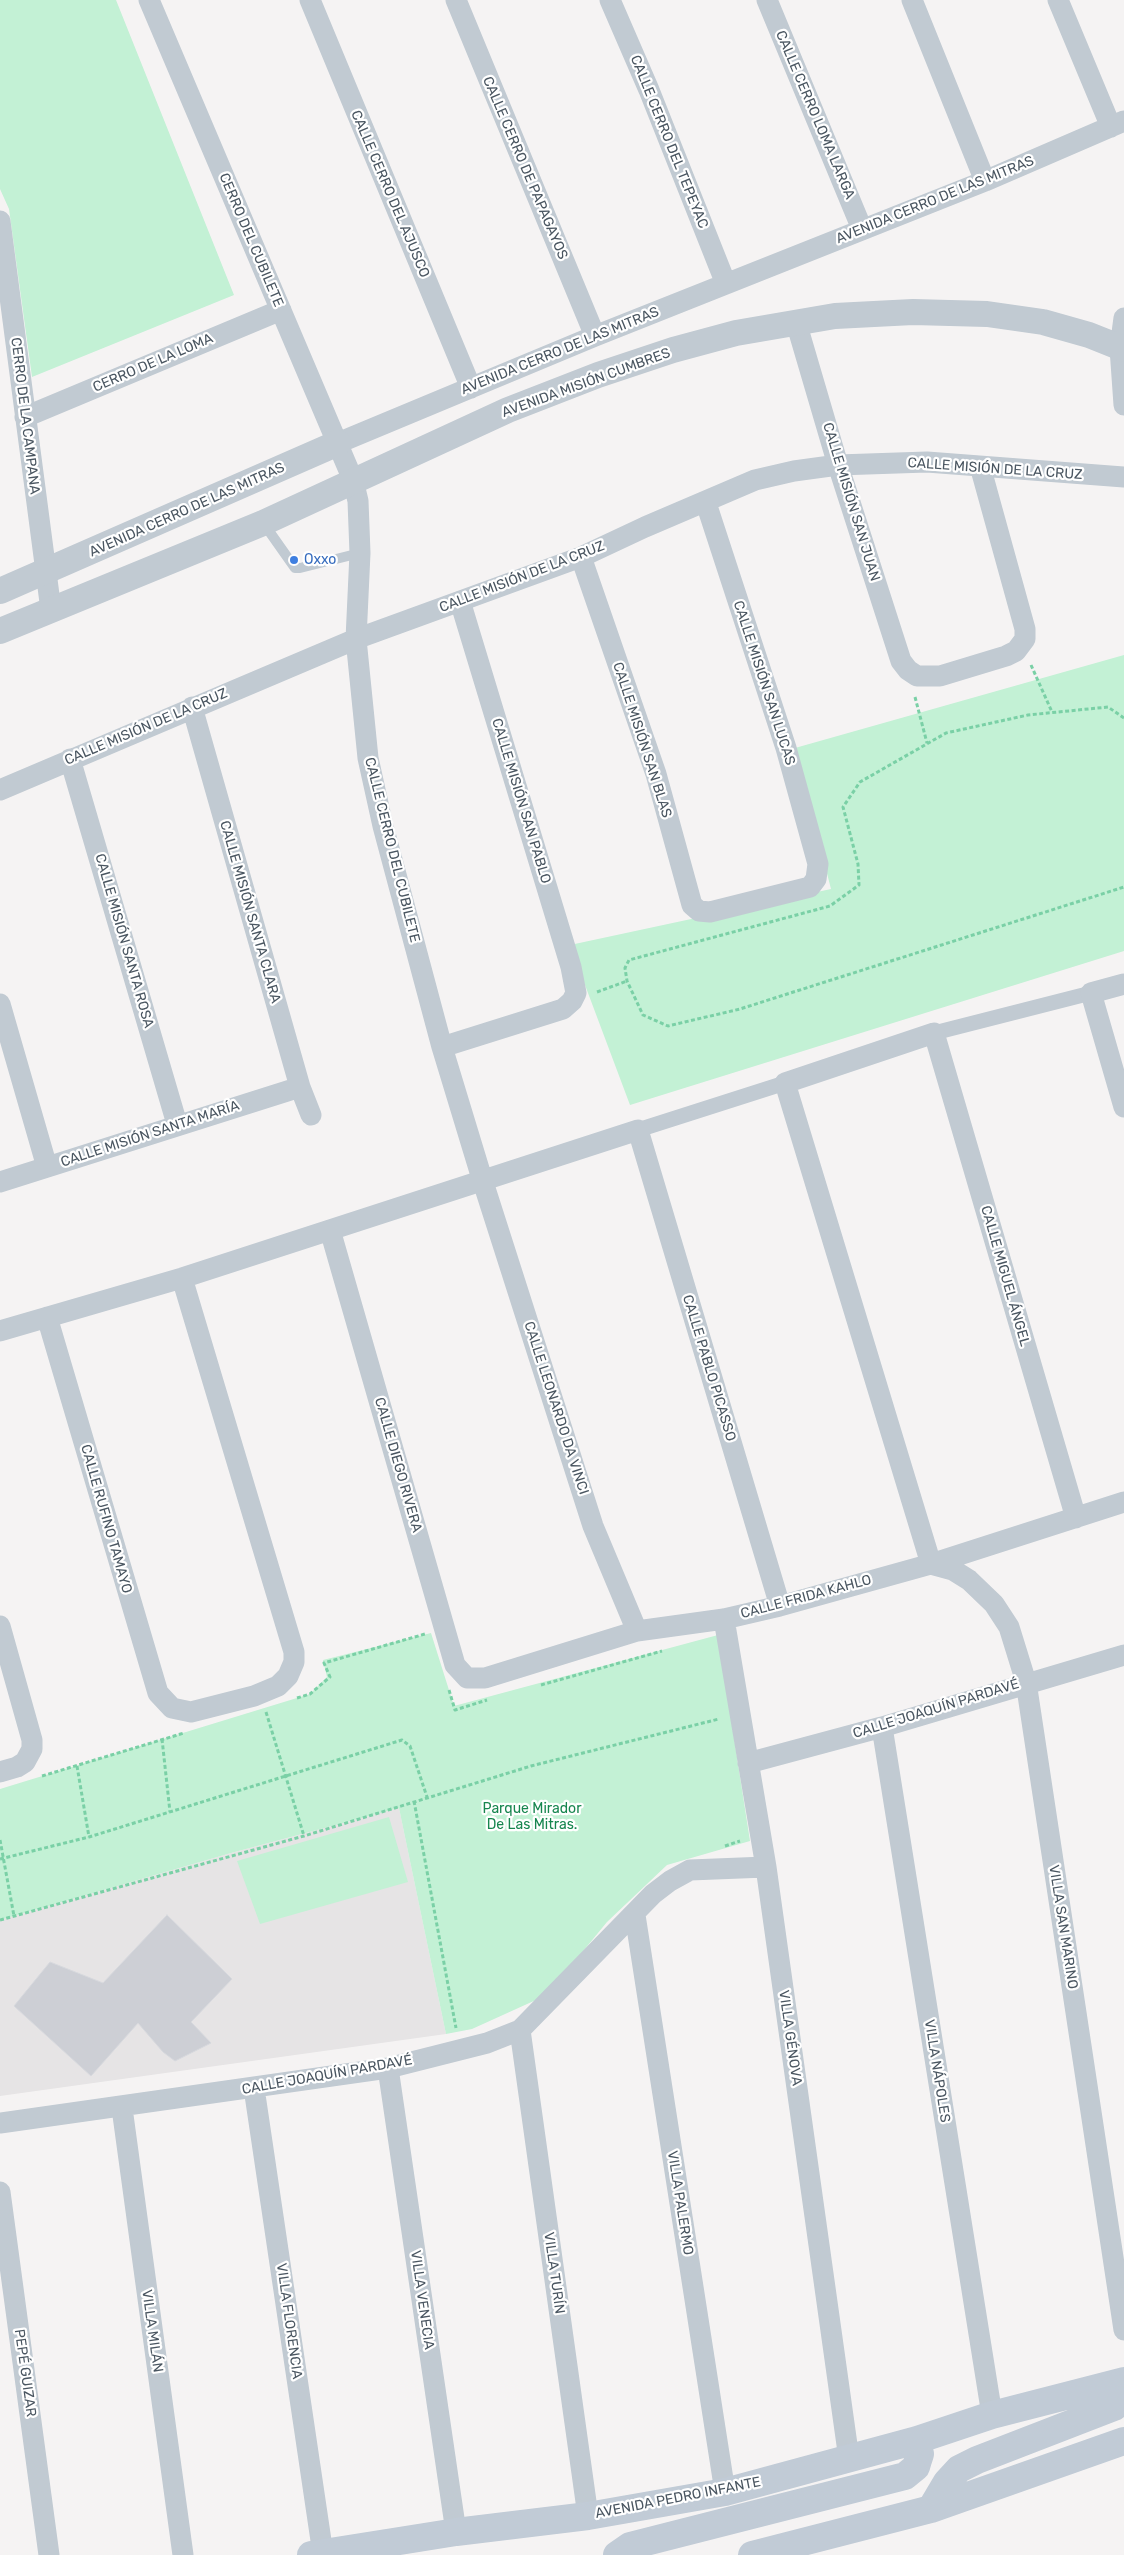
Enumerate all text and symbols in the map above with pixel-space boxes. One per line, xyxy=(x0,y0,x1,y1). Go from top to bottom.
street label: CALLE CERRO LOMA LARGA xyxy=(772,28,858,202)
street label: CALLE CERRO DEL TEPEYAC xyxy=(626,53,712,231)
street label: CALLE CERRO DE PAPAGAYOS xyxy=(479,74,571,262)
street label: CALLE CERRO DEL AJUSCO xyxy=(347,108,433,280)
street label: AVENIDA CERRO DE LAS MITRAS xyxy=(833,152,1037,248)
street label: CERRO DEL CUBILETE xyxy=(215,171,287,309)
street label: AVENIDA CERRO DE LAS MITRAS xyxy=(458,303,662,399)
street label: CERRO DE LA LOMA xyxy=(90,330,216,396)
street label: CERRO DE LA CAMPANA xyxy=(7,337,43,495)
street label: AVENIDA MISIÓN CUMBRES xyxy=(499,345,673,421)
street label: CALLE MISIÓN SAN JUAN xyxy=(819,421,883,583)
street label: CALLE MISIÓN DE LA CRUZ xyxy=(907,455,1083,483)
street label: AVENIDA CERRO DE LAS MITRAS xyxy=(87,459,287,561)
street label: CALLE MISIÓN DE LA CRUZ xyxy=(437,538,607,616)
place label: Oxxo xyxy=(304,552,336,568)
marker: Oxxo xyxy=(288,554,300,566)
street label: CALLE MISIÓN SAN LUCAS xyxy=(729,599,799,767)
street label: CALLE MISIÓN SAN BLAS xyxy=(609,660,675,820)
street label: CALLE MISIÓN DE LA CRUZ xyxy=(62,685,230,769)
street label: CALLE MISIÓN SAN PABLO xyxy=(488,716,554,886)
street label: CALLE CERRO DEL CUBILETE xyxy=(361,756,423,944)
street label: CALLE MISIÓN SANTA CLARA xyxy=(216,819,284,1005)
street label: CALLE MISIÓN SANTA ROSA xyxy=(91,852,157,1030)
street label: CALLE MISIÓN SANTA MARÍA xyxy=(59,1097,241,1171)
street label: CALLE MIGUEL ÁNGEL xyxy=(977,1204,1033,1348)
street label: CALLE PABLO PICASSO xyxy=(679,1293,739,1443)
street label: CALLE LEONARDO DA VINCI xyxy=(520,1319,592,1497)
street label: CALLE DIEGO RIVERA xyxy=(371,1396,425,1534)
street label: CALLE RUFINO TAMAYO xyxy=(77,1443,135,1595)
street label: CALLE FRIDA KAHLO xyxy=(739,1571,873,1623)
street label: CALLE JOAQUÍN PARDAVÉ xyxy=(851,1676,1021,1742)
park label: Parque Mirador De Las Mitras. xyxy=(483,1801,581,1834)
street label: VILLA SAN MARINO xyxy=(1045,1864,1081,1990)
street label: VILLA GÉNOVA xyxy=(775,1989,805,2087)
street label: VILLA NÁPOLES xyxy=(921,2018,953,2124)
street label: CALLE JOAQUÍN PARDAVÉ xyxy=(240,2052,414,2098)
street label: VILLA PALERMO xyxy=(663,2150,697,2256)
street label: VILLA TURÍN xyxy=(540,2231,568,2315)
street label: VILLA VENECIA xyxy=(407,2249,437,2351)
street label: VILLA FLORENCIA xyxy=(273,2262,305,2380)
street label: VILLA MILÁN xyxy=(138,2288,166,2374)
street label: PEPÉ GUIZAR xyxy=(11,2328,39,2418)
street label: AVENIDA PEDRO INFANTE xyxy=(594,2474,762,2522)

